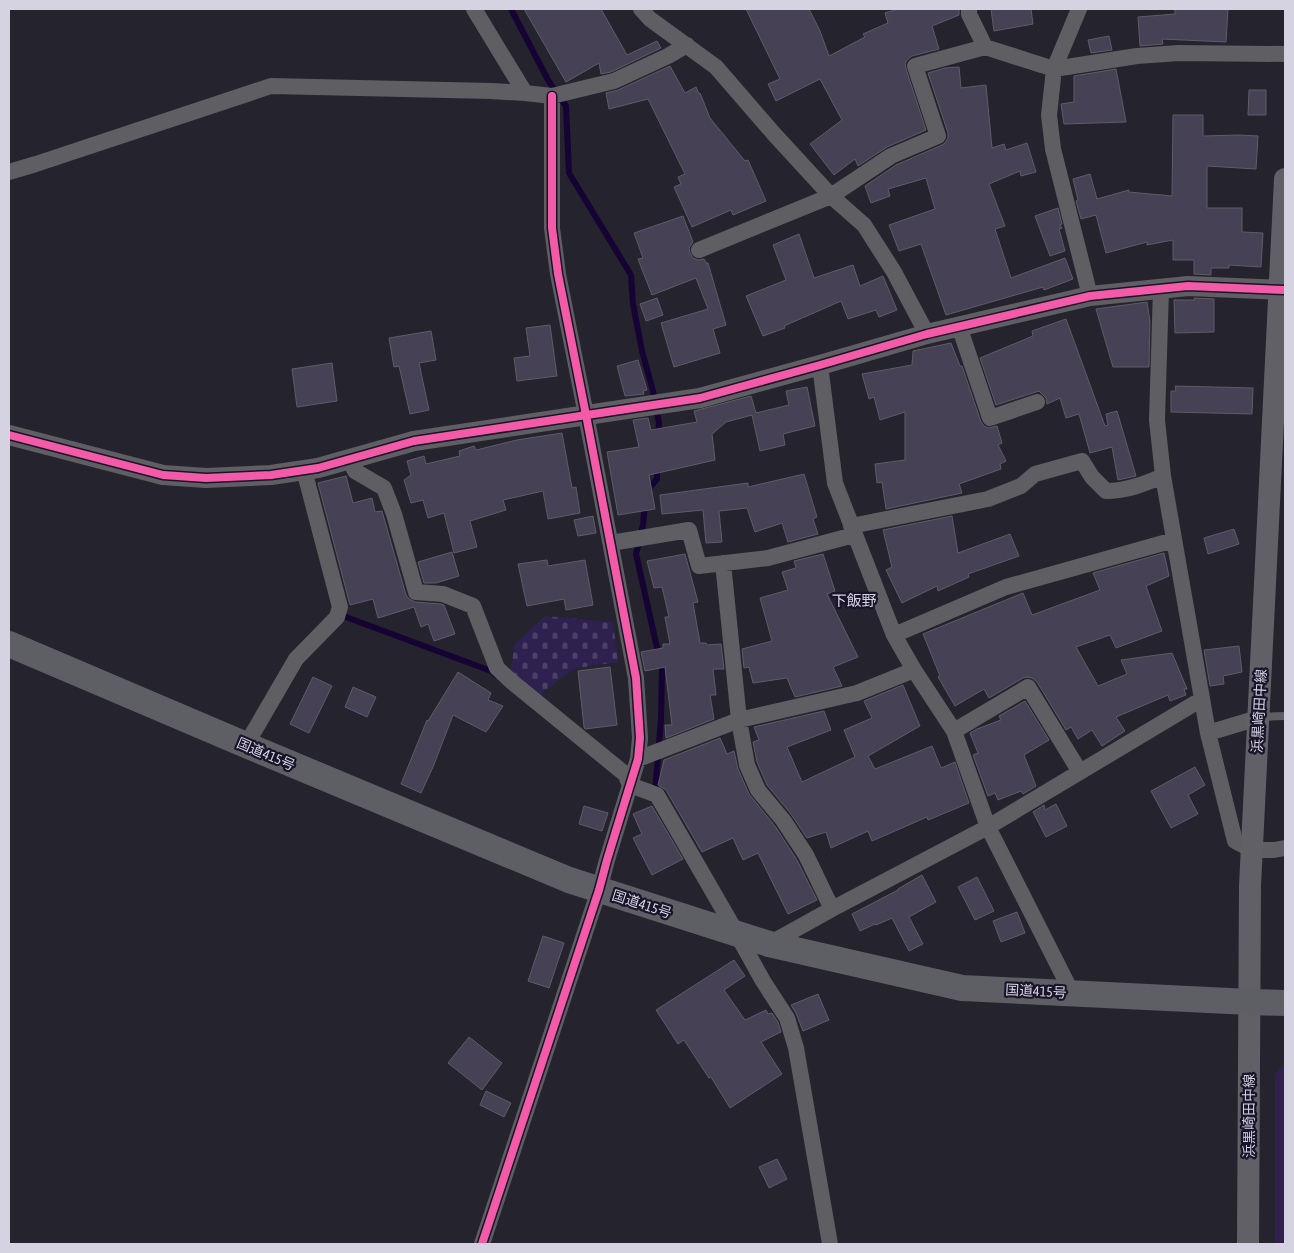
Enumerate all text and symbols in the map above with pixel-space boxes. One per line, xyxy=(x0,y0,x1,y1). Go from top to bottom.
district label: 下飯野 xyxy=(831,592,877,609)
street label: 浜黒崎田中線 xyxy=(1249,669,1269,753)
street label: 国道415号 xyxy=(234,735,298,773)
street label: 国道415号 xyxy=(610,887,674,921)
street label: 国道415号 xyxy=(1005,981,1067,1001)
street label: 浜黒崎田中線 xyxy=(1241,1074,1257,1158)

